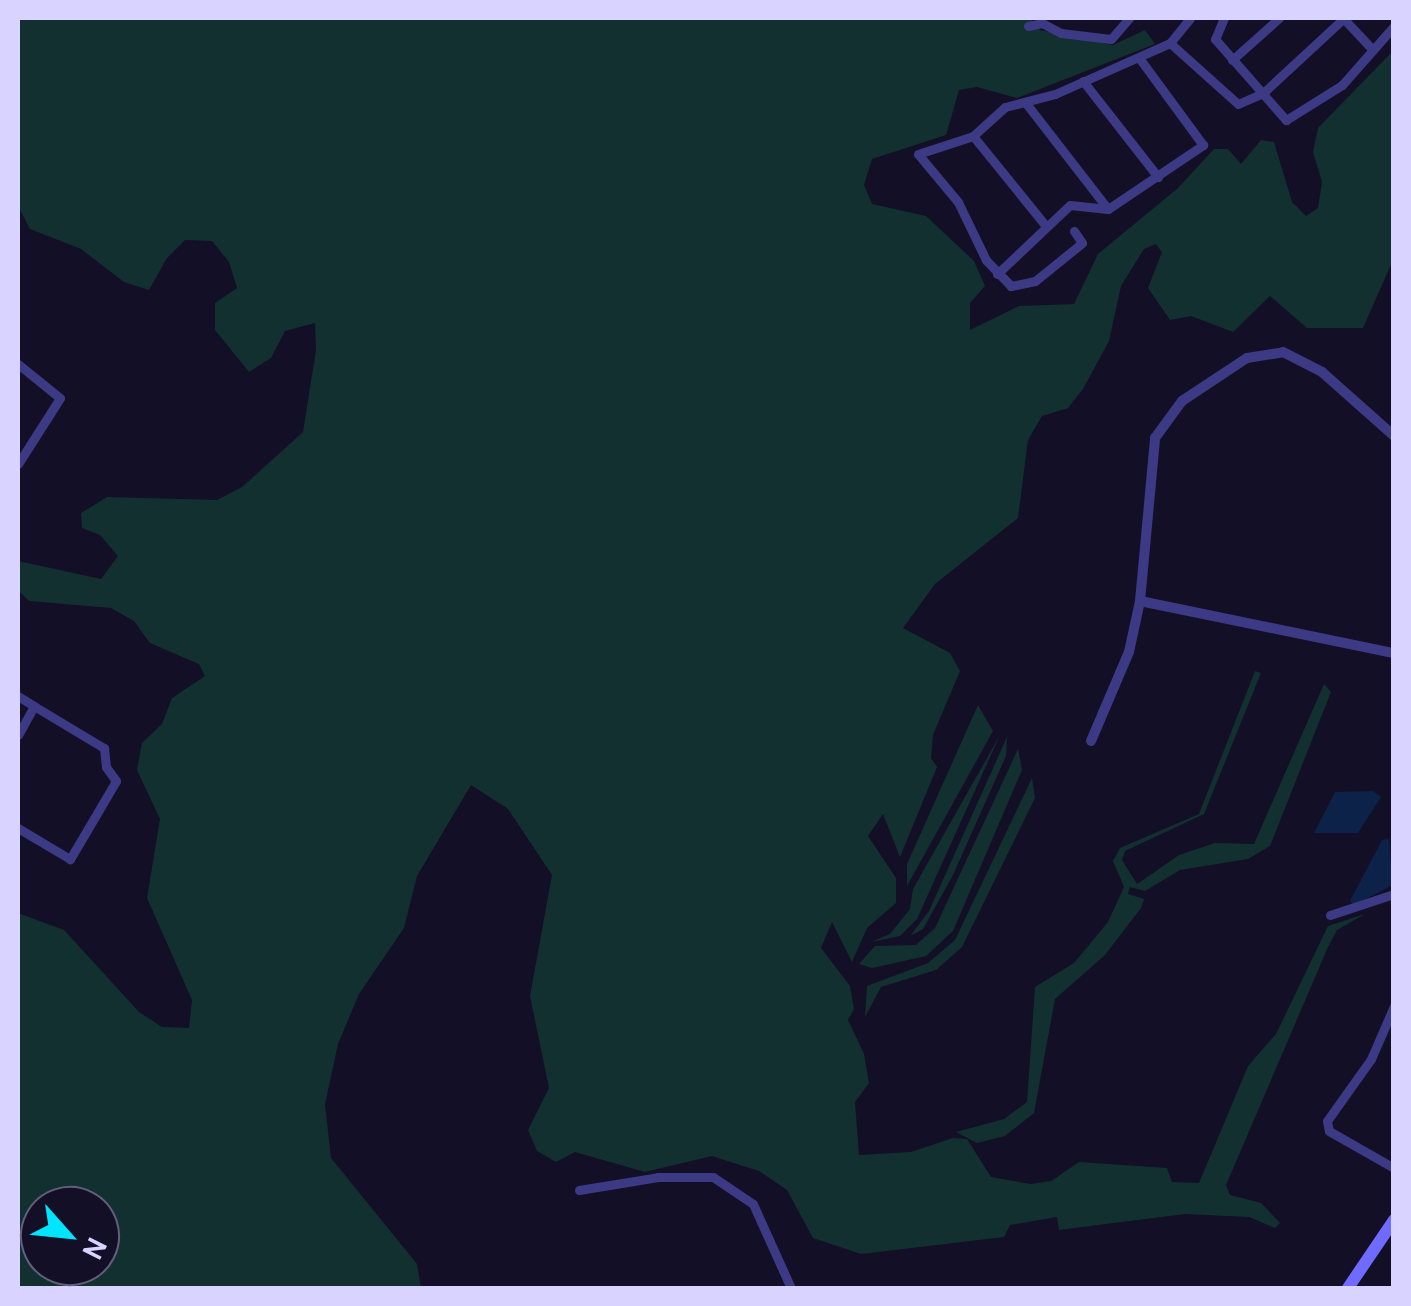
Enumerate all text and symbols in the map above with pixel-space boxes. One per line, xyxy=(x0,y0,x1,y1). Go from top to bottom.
north arrow xyxy=(20,1186,120,1286)
text: N xyxy=(75,1232,115,1265)

